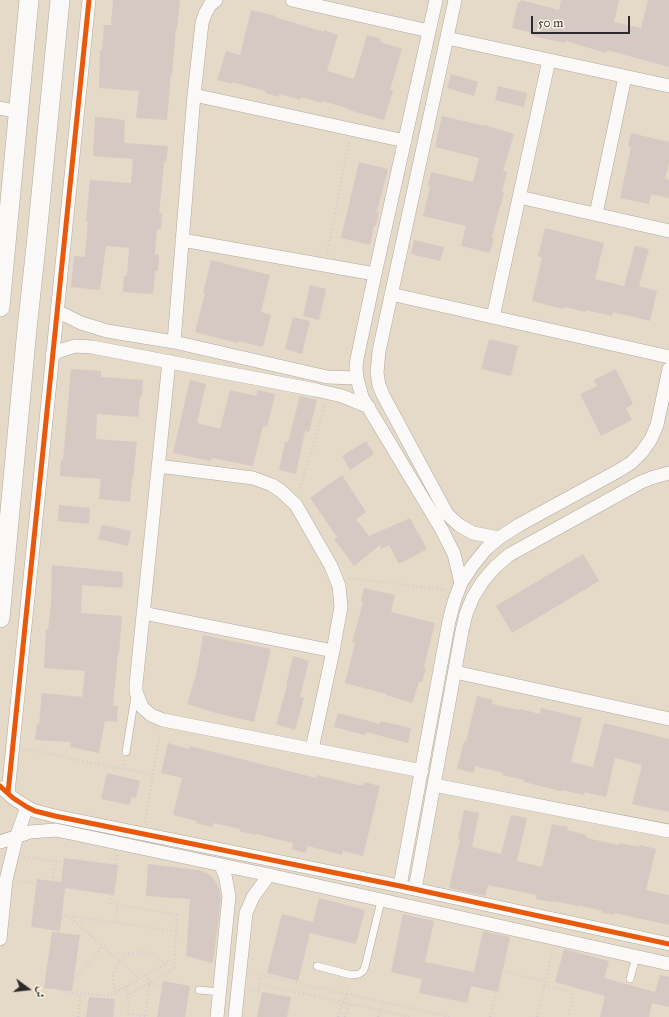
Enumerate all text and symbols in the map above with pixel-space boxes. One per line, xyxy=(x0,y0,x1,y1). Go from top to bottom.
scale bar xyxy=(533,8,632,34)
text: 50 m xyxy=(538,16,563,30)
north arrow xyxy=(8,969,48,1009)
text: ش xyxy=(32,985,48,999)

